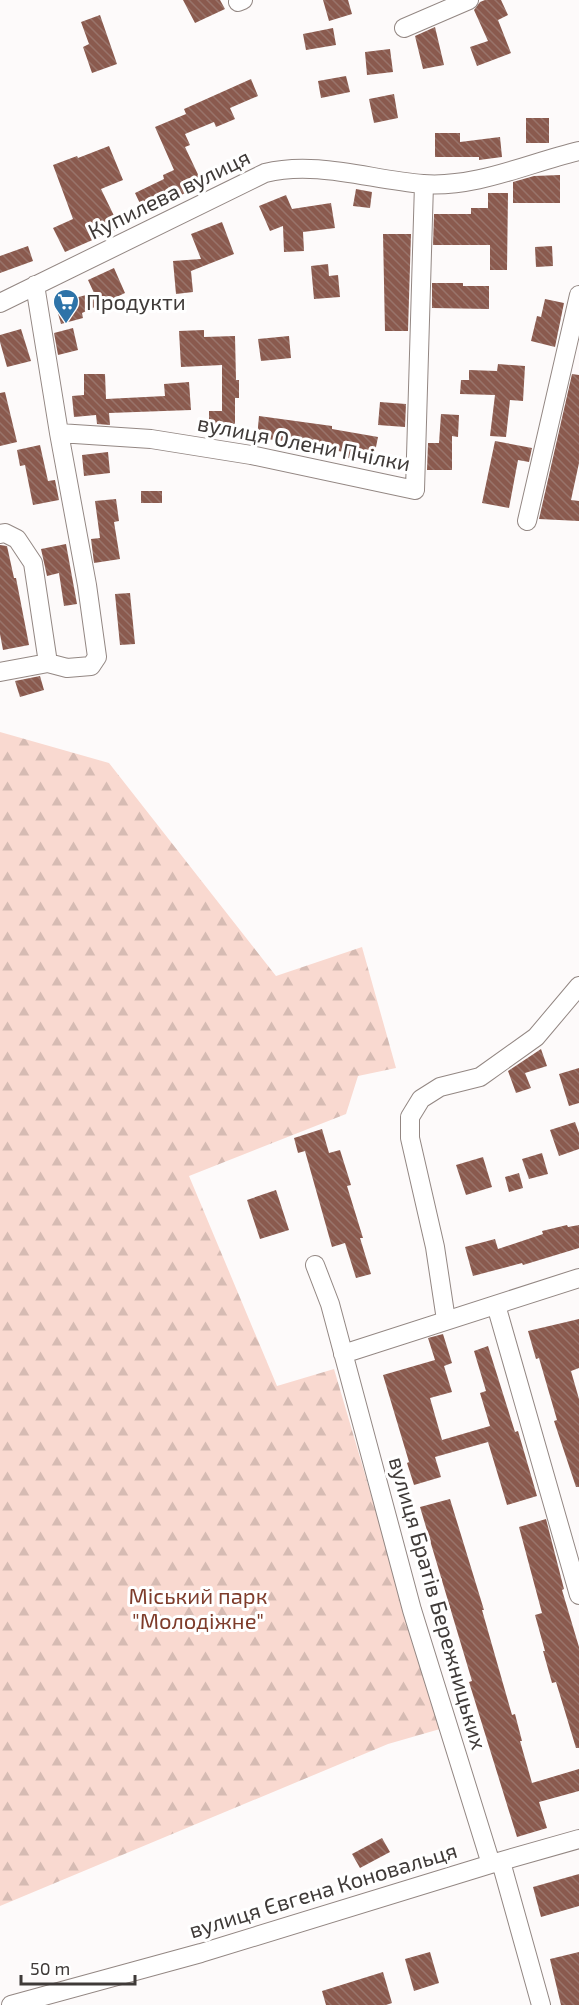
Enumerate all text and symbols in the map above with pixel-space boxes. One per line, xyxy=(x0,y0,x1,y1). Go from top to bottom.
street label: Купилева вулиця xyxy=(83,143,254,244)
supermarket icon: Продукти xyxy=(51,287,81,325)
place label: Продукти xyxy=(86,288,186,315)
street label: вулиця Олени Пчілки xyxy=(195,409,413,476)
street label: вулиця Братів Бережницьких xyxy=(384,1453,493,1753)
park label: Міський парк "Молодіжне" xyxy=(129,1582,268,1633)
street label: вулиця Євгена Коновальця xyxy=(186,1836,460,1943)
scale bar xyxy=(21,1948,135,1986)
text: 50 m xyxy=(30,1957,70,1979)

